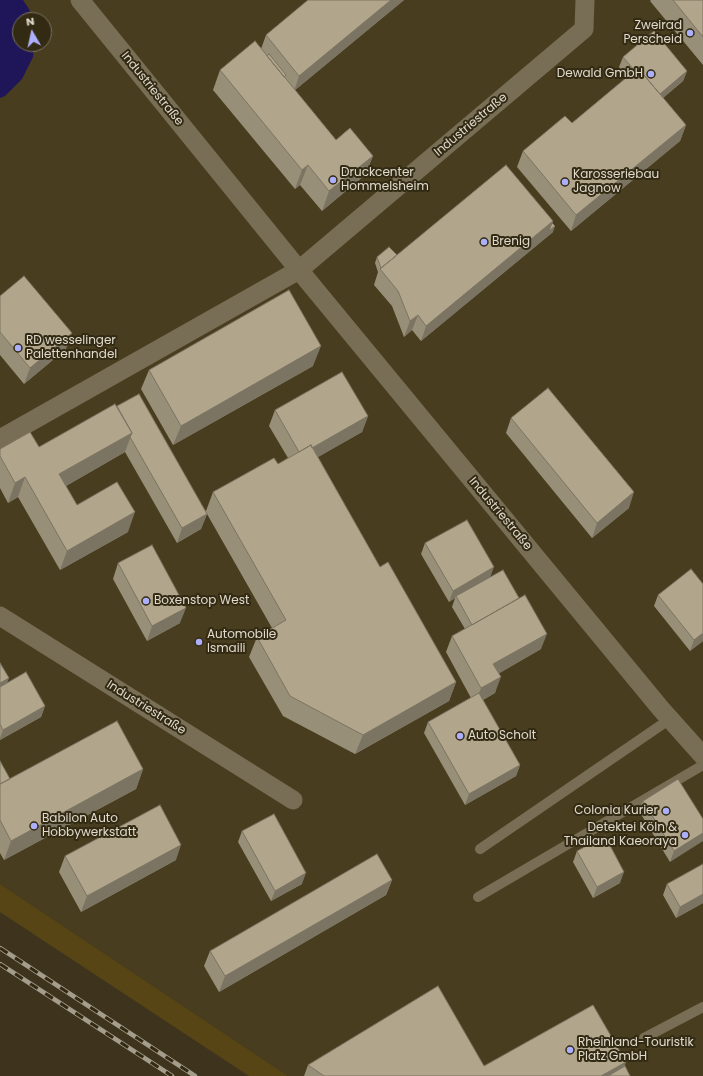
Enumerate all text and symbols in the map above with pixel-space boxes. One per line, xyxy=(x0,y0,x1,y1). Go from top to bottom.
north arrow xyxy=(12,12,52,52)
text: N xyxy=(25,13,36,30)
place label: Zweirad Perscheid xyxy=(623,19,682,47)
marker: Zweirad Perscheid xyxy=(685,28,695,38)
street label: Industriestraße xyxy=(118,49,186,129)
place label: Dewald GmbH xyxy=(557,67,643,81)
marker: Dewald GmbH xyxy=(646,69,656,79)
street label: Industriestraße xyxy=(432,90,510,160)
place label: Druckcenter Hommelsheim xyxy=(341,166,429,194)
place label: Karosseriebau Jagnow xyxy=(573,168,659,196)
marker: Druckcenter Hommelsheim xyxy=(328,175,338,185)
marker: Karosseriebau Jagnow xyxy=(560,177,570,187)
place label: Brenig xyxy=(492,235,530,249)
marker: Brenig xyxy=(479,237,489,247)
place label: RD wesselinger Palettenhandel xyxy=(26,334,117,362)
marker: RD wesselinger Palettenhandel xyxy=(13,343,23,353)
street label: Industriestraße xyxy=(465,475,535,553)
place label: Boxenstop West xyxy=(154,594,249,608)
marker: Boxenstop West xyxy=(141,596,151,606)
place label: Automobile Ismaili xyxy=(207,628,276,656)
marker: Automobile Ismaili xyxy=(194,637,204,647)
street label: Industriestraße xyxy=(104,678,188,738)
place label: Auto Scholt xyxy=(468,729,536,743)
marker: Auto Scholt xyxy=(455,731,465,741)
place label: Colonia Kurier xyxy=(574,804,658,818)
marker: Colonia Kurier xyxy=(661,806,671,816)
place label: Babilon Auto Hobbywerkstatt xyxy=(42,812,136,840)
marker: Babilon Auto Hobbywerkstatt xyxy=(29,821,39,831)
place label: Detektei Köln & Thailand Kaeoraya xyxy=(564,821,677,849)
marker: Detektei Köln & Thailand Kaeoraya xyxy=(680,830,690,840)
place label: Rheinland-Touristik Platz GmbH xyxy=(578,1036,694,1064)
marker: Rheinland-Touristik Platz GmbH xyxy=(565,1045,575,1055)

